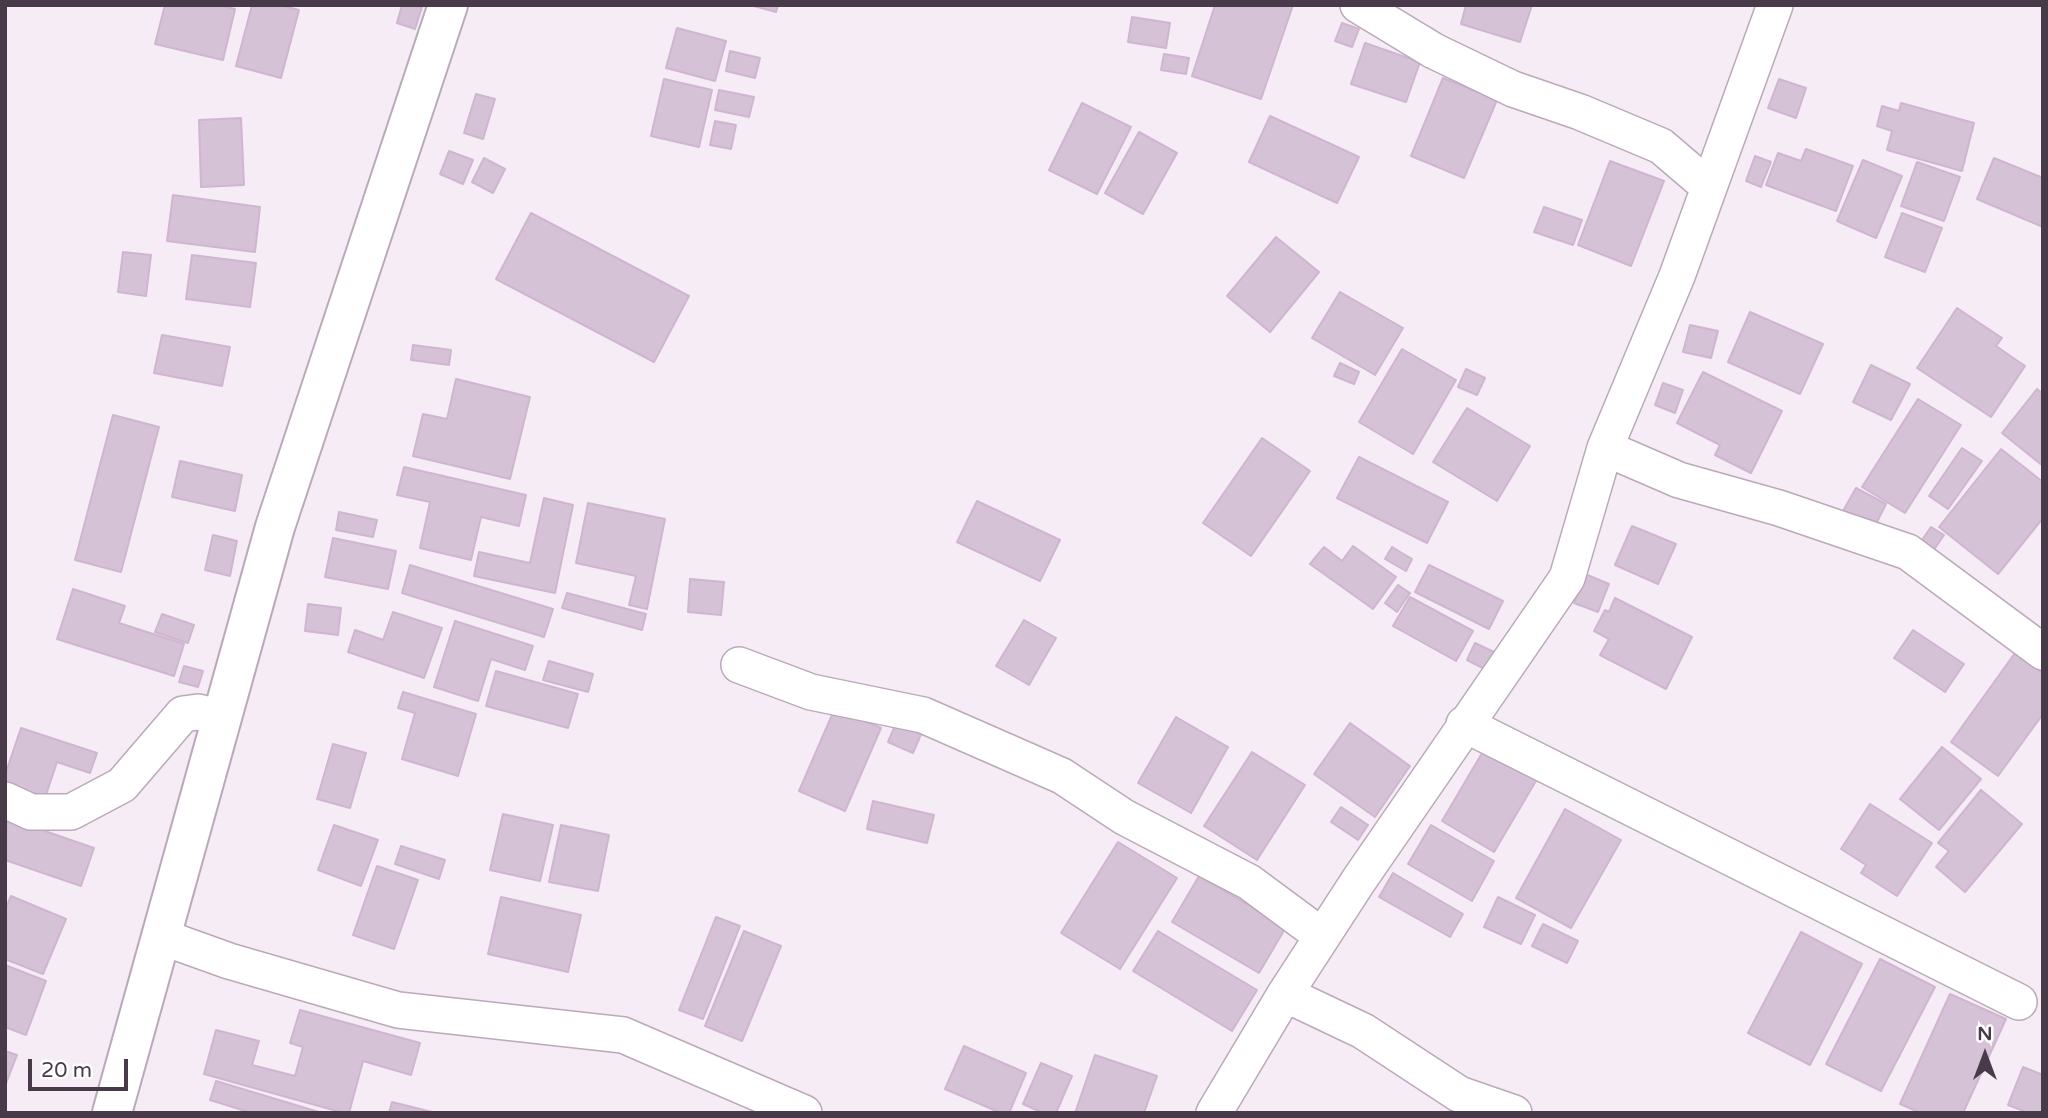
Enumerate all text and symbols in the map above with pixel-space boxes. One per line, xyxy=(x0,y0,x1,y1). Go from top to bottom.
north arrow xyxy=(1950,1020,2020,1090)
text: N xyxy=(1977,1023,1993,1045)
scale bar xyxy=(32,1044,131,1088)
text: 20 m xyxy=(41,1058,92,1083)

